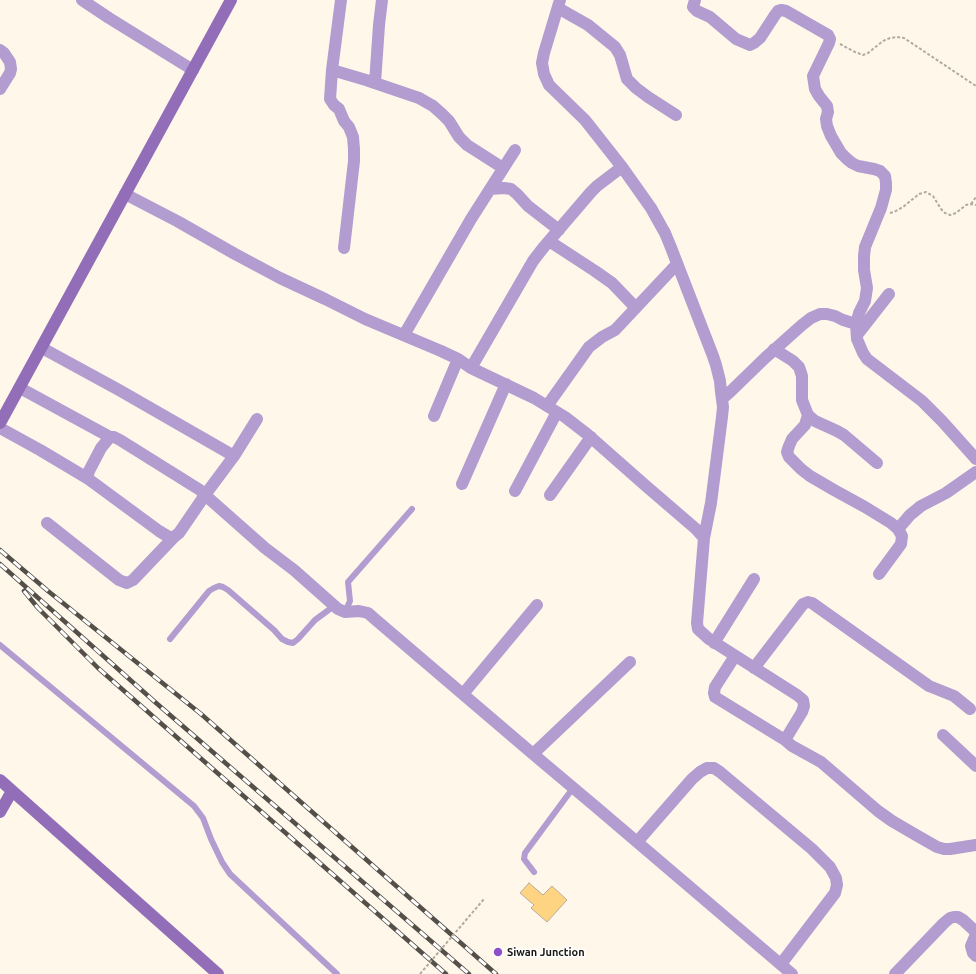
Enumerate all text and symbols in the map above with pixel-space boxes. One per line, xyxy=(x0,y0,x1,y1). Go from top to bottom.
place label: Siwan Junction xyxy=(507,945,585,959)
marker: Siwan Junction xyxy=(492,946,504,958)

